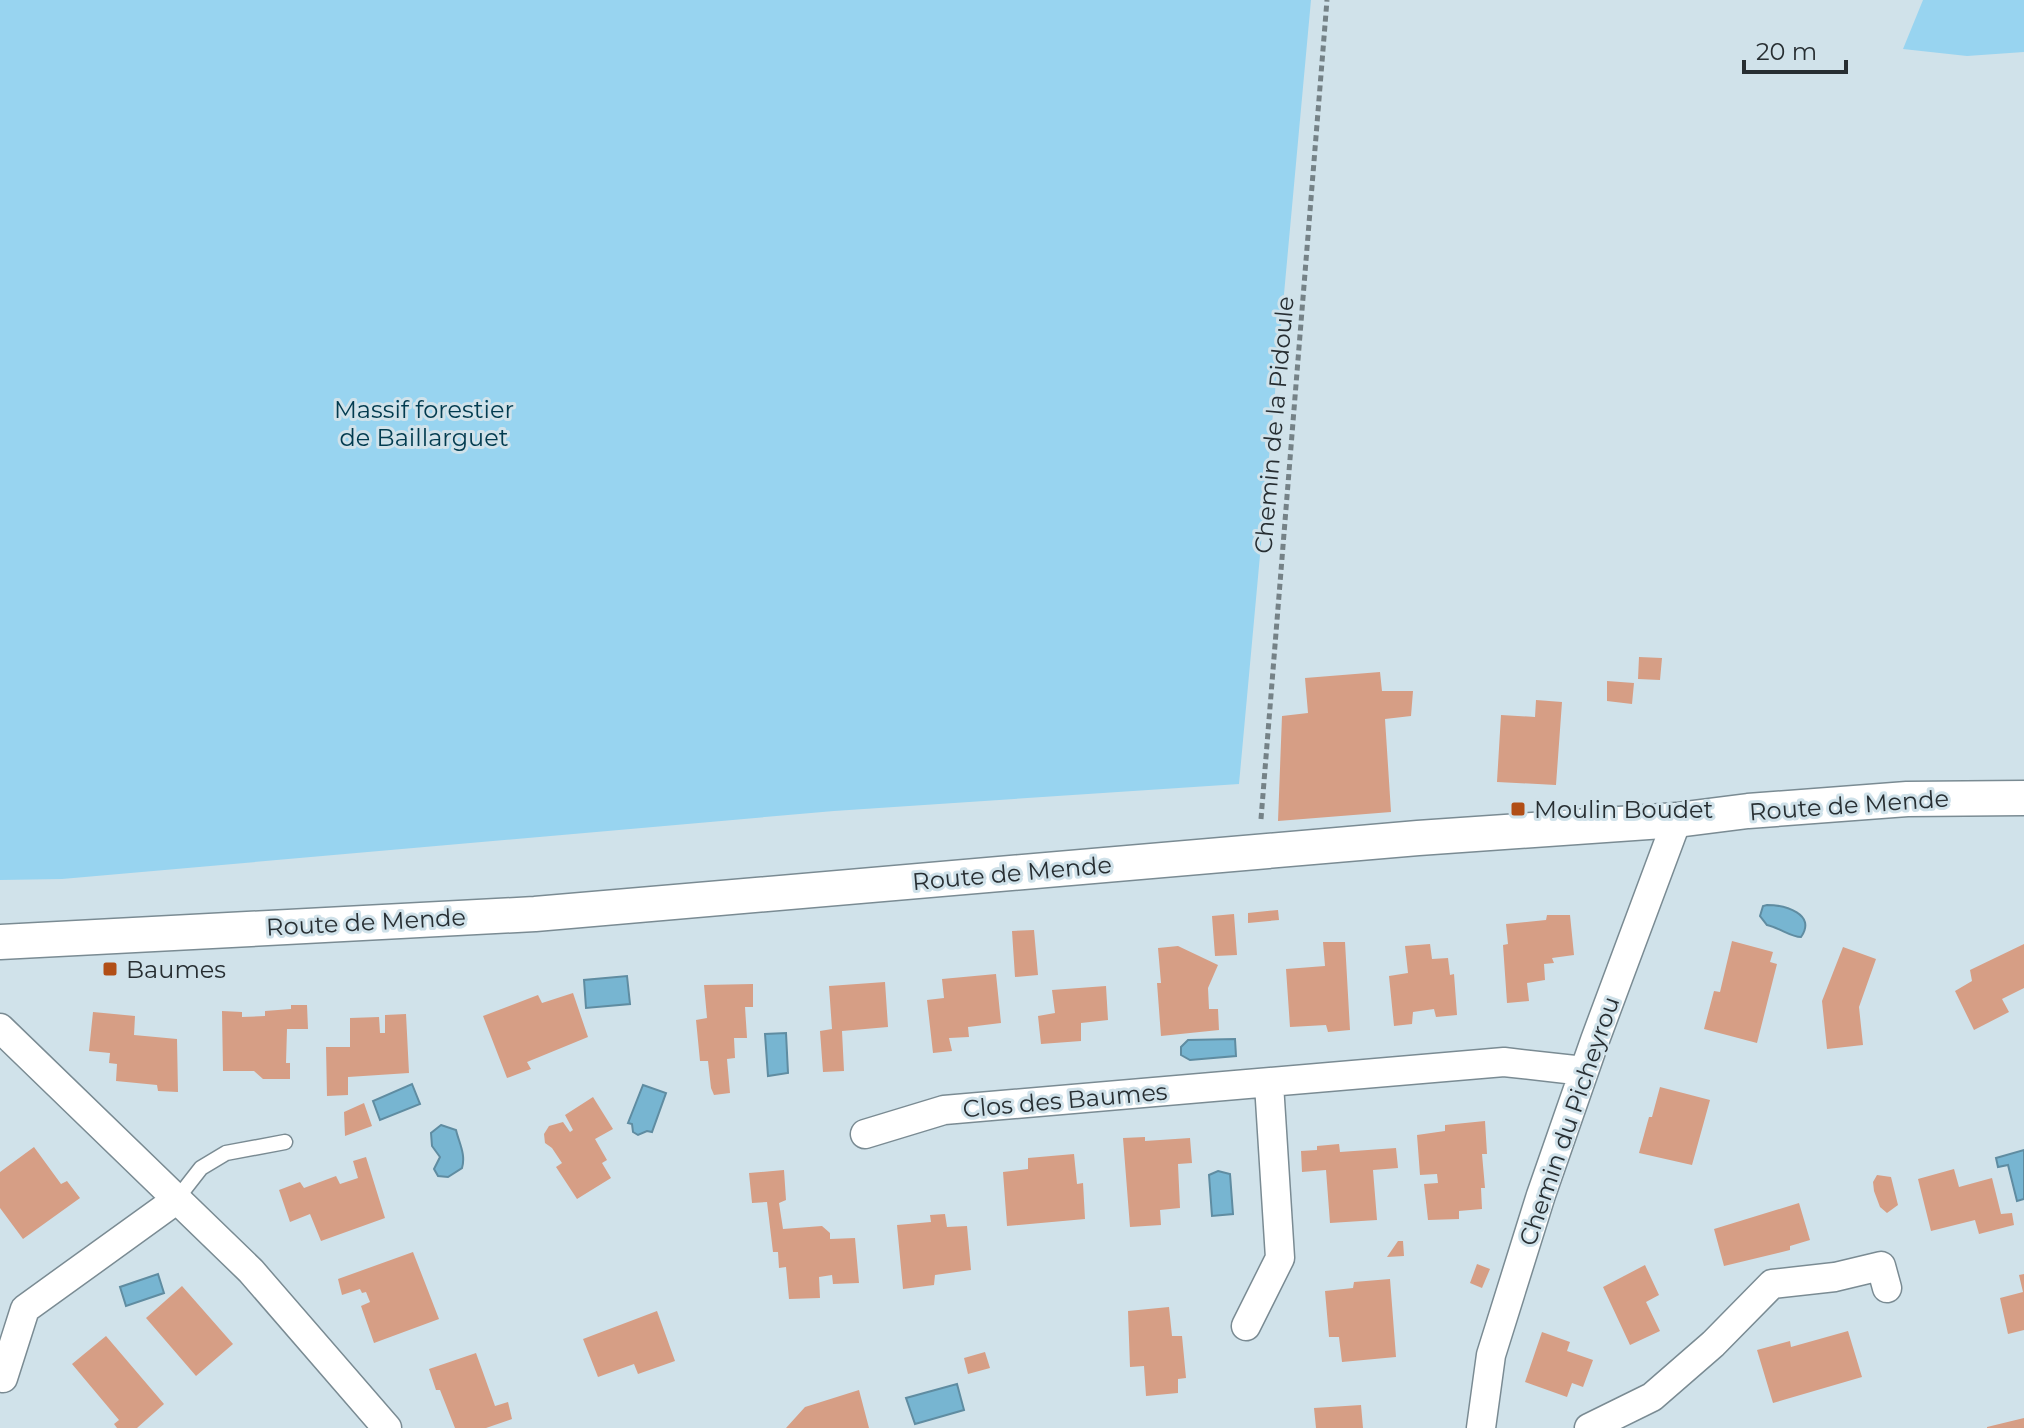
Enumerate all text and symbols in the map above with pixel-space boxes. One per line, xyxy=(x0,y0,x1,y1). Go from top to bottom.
scale bar xyxy=(1744,24,1846,74)
text: 20 m xyxy=(1756,37,1817,66)
street label: Chemin de la Pidoule xyxy=(1248,295,1300,555)
park label: Massif forestier de Baillarguet xyxy=(334,395,514,452)
street label: Route de Mende xyxy=(1748,784,1950,826)
place label: Moulin Boudet xyxy=(1534,795,1714,824)
marker: Moulin Boudet xyxy=(1509,800,1527,818)
street label: Route de Mende xyxy=(911,850,1113,896)
street label: Route de Mende xyxy=(265,902,467,942)
place label: Baumes xyxy=(126,955,226,984)
marker: Baumes xyxy=(101,960,119,978)
street label: Chemin du Picheyrou xyxy=(1513,992,1625,1250)
street label: Clos des Baumes xyxy=(961,1077,1169,1123)

